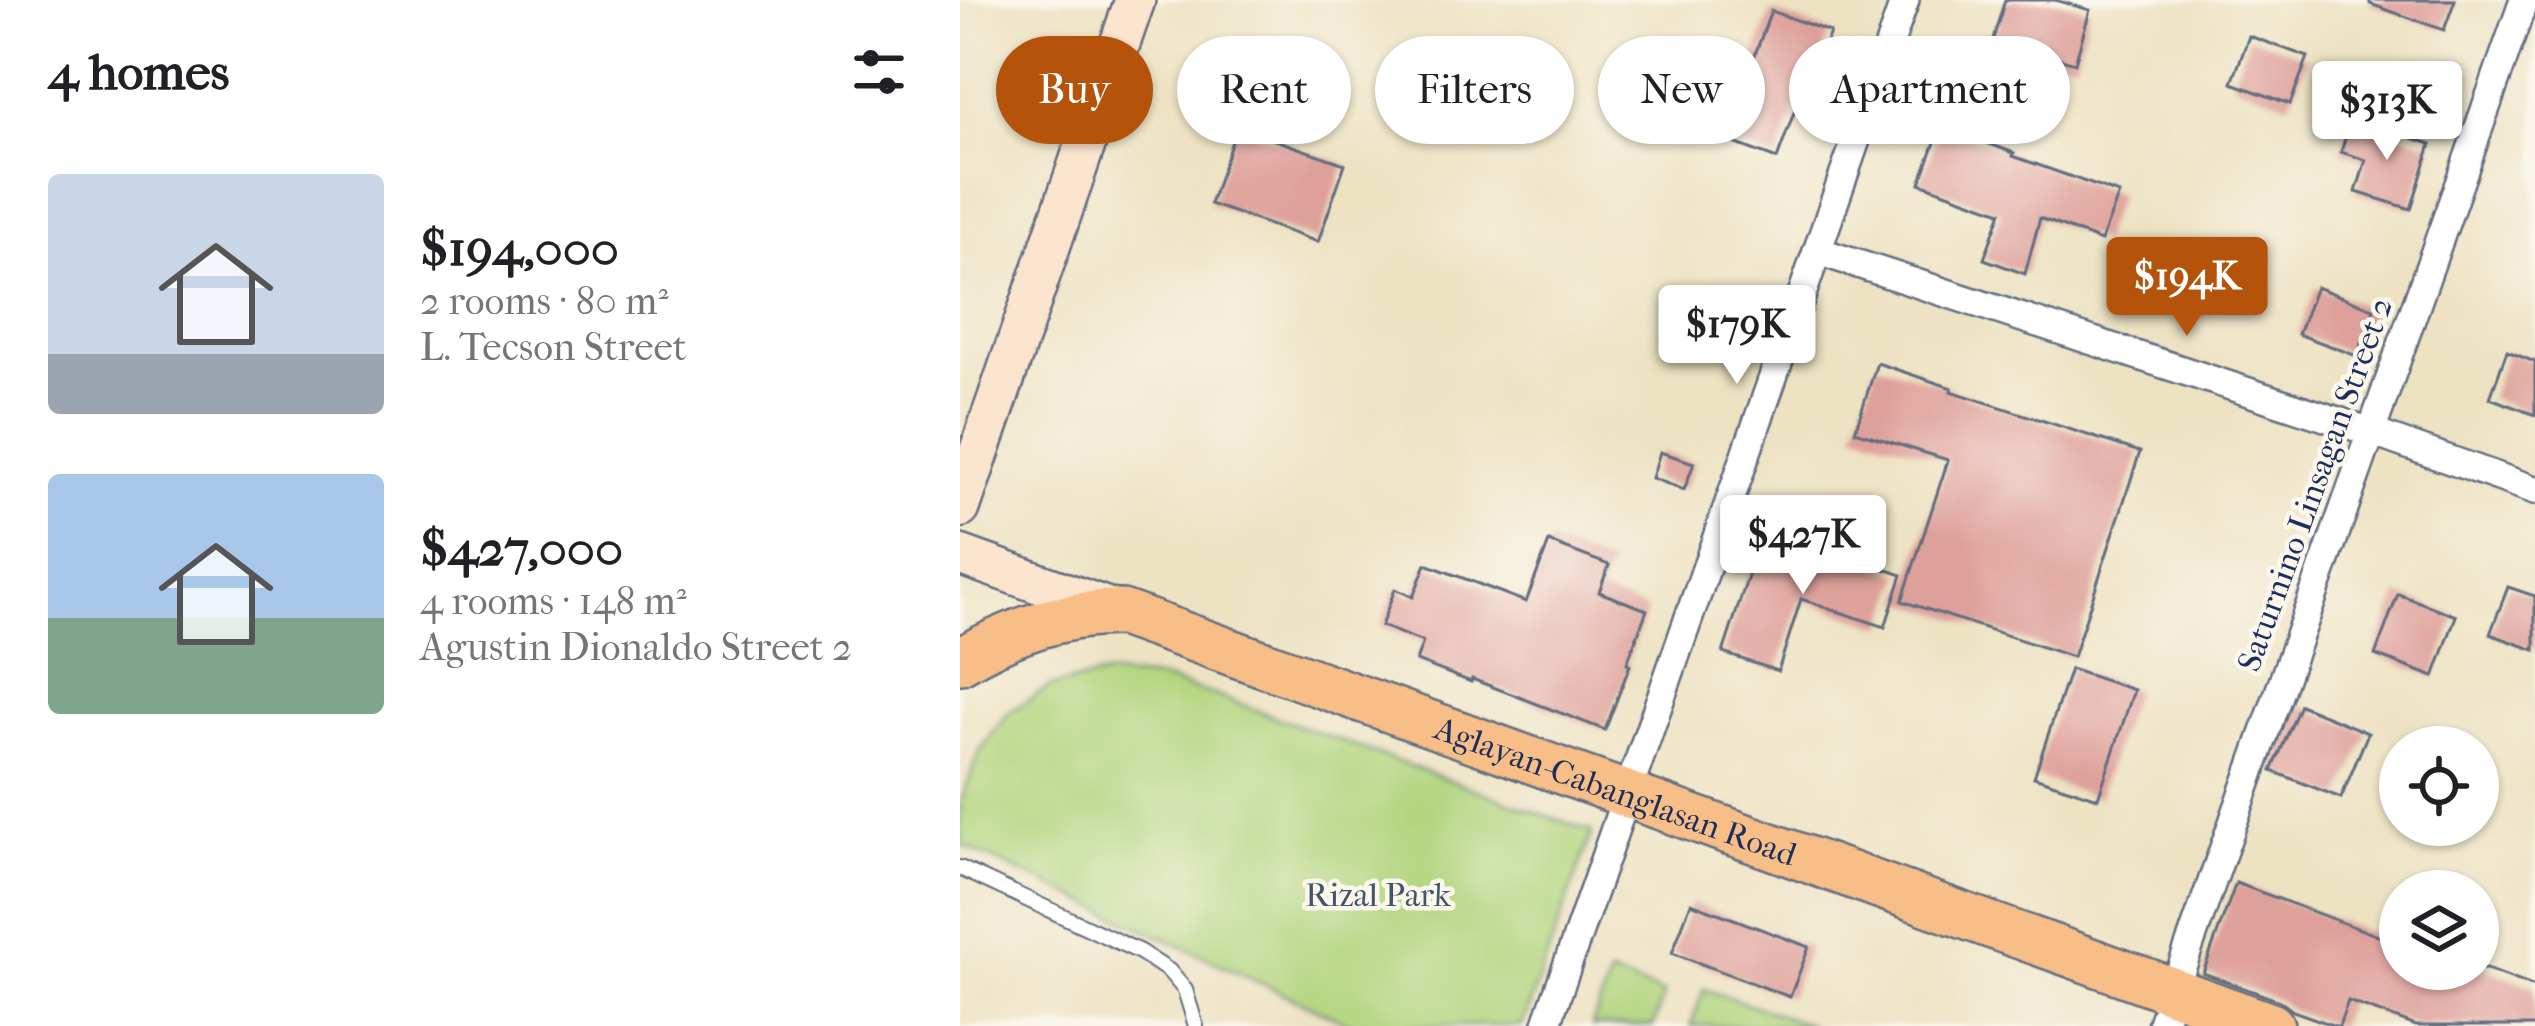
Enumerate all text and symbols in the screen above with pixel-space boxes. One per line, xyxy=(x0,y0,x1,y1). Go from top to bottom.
chip: Buy xyxy=(996,36,1153,144)
chip: Rent xyxy=(1177,36,1351,144)
chip: Filters xyxy=(1375,36,1574,144)
chip: New xyxy=(1598,36,1765,144)
chip: Apartment xyxy=(1789,36,2070,144)
icon: filters xyxy=(846,39,912,105)
text: 4 homes xyxy=(48,42,229,102)
pin: $313K xyxy=(2303,61,2471,163)
text: $313K xyxy=(2339,77,2435,123)
text: $194,000 xyxy=(420,218,619,278)
icon: home xyxy=(144,222,288,366)
pin: $194K xyxy=(2103,237,2271,339)
text: $194K xyxy=(2134,253,2240,299)
text: 2 rooms · 80 m² xyxy=(420,278,668,324)
pin: $179K xyxy=(1653,285,1821,387)
street label: Saturnino Linsagan Street 2 xyxy=(2230,292,2401,677)
text: $179K xyxy=(1685,301,1789,347)
text: L. Tecson Street xyxy=(420,324,687,370)
pin: $427K xyxy=(1719,495,1887,597)
text: $427K xyxy=(1747,511,1859,557)
text: $427,000 xyxy=(420,518,623,578)
icon: home xyxy=(144,522,288,666)
text: 4 rooms · 148 m² xyxy=(420,578,687,624)
text: Agustin Dionaldo Street 2 xyxy=(420,624,852,670)
street label: Aglayan-Cabanglasan Road xyxy=(1427,708,1802,875)
map controls xyxy=(2379,726,2499,990)
button: locate xyxy=(2379,726,2499,846)
button: layers xyxy=(2379,870,2499,990)
park label: Rizal Park xyxy=(1305,876,1452,915)

